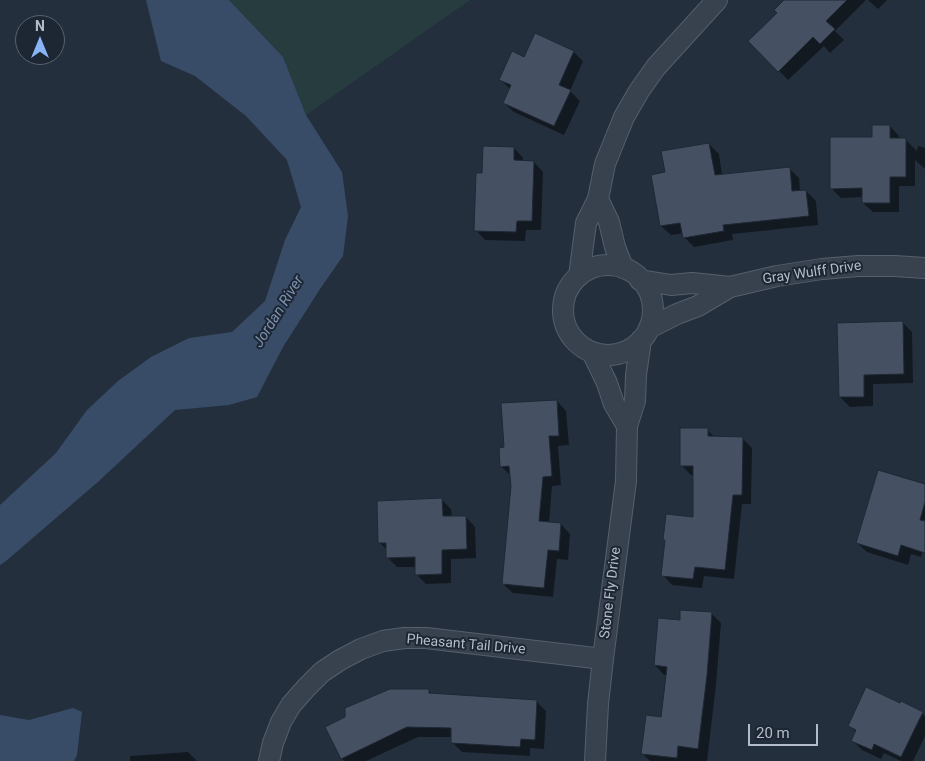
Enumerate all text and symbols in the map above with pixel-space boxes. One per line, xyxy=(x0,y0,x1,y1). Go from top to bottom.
north arrow xyxy=(15,15,65,65)
text: N xyxy=(35,18,45,34)
street label: Gray Wulff Drive xyxy=(761,258,863,288)
water label: Jordan River xyxy=(250,273,308,351)
street label: Stone Fly Drive xyxy=(597,546,625,640)
street label: Pheasant Tail Drive xyxy=(406,631,526,659)
scale bar xyxy=(750,714,820,746)
text: 20 m xyxy=(756,724,790,742)

